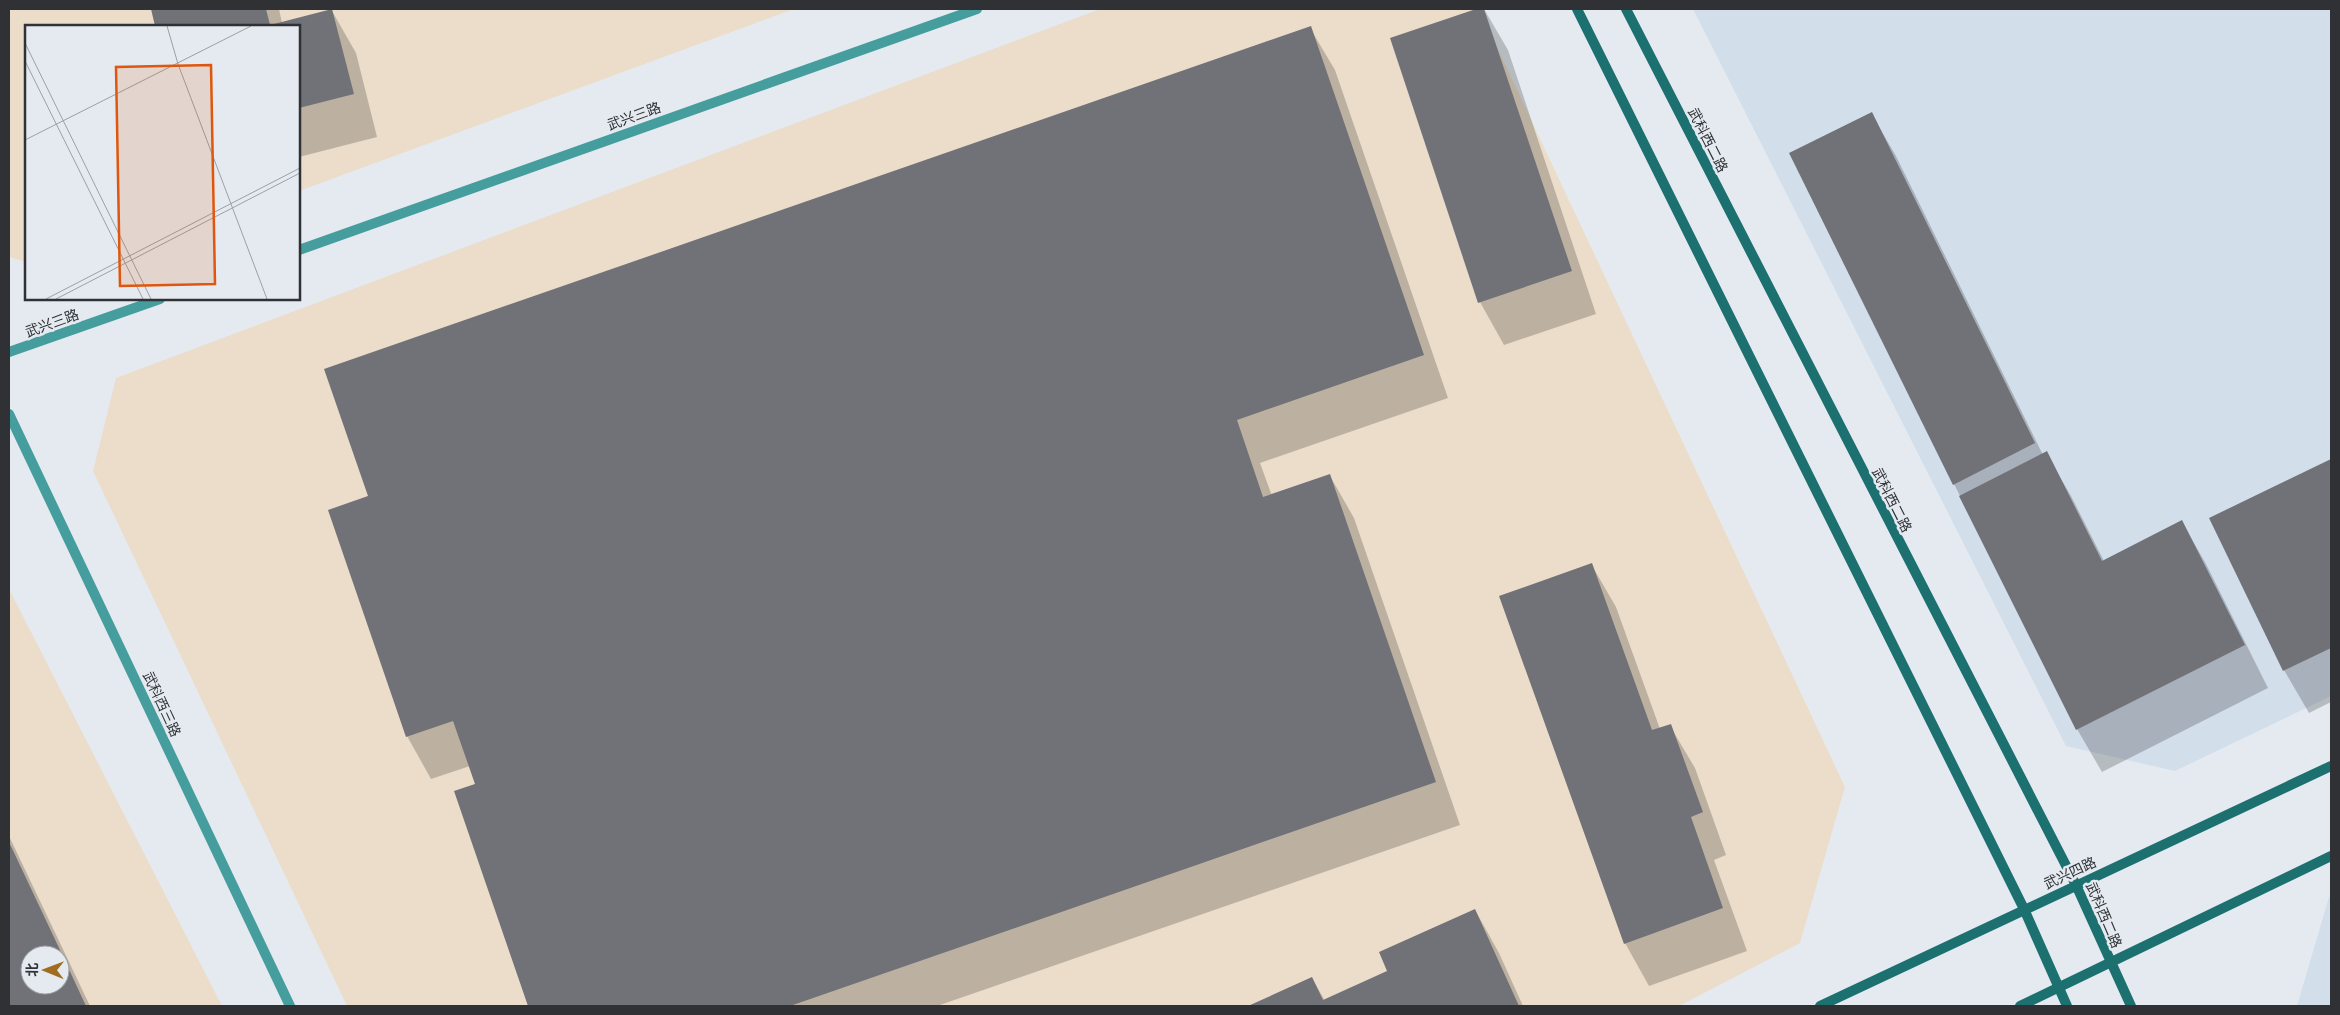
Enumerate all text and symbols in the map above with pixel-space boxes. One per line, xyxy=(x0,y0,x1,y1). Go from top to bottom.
inset map xyxy=(25,25,300,300)
street label: 武兴三路 xyxy=(604,97,663,134)
street label: 武科西二路 xyxy=(1684,104,1733,175)
street label: 武兴三路 xyxy=(22,304,81,341)
street label: 武科西二路 xyxy=(1868,464,1917,535)
street label: 武科西三路 xyxy=(139,668,186,740)
street label: 武兴四路 xyxy=(2040,852,2099,893)
street label: 武科西二路 xyxy=(2082,879,2127,951)
north arrow xyxy=(20,945,70,995)
text: 北 xyxy=(22,963,41,977)

